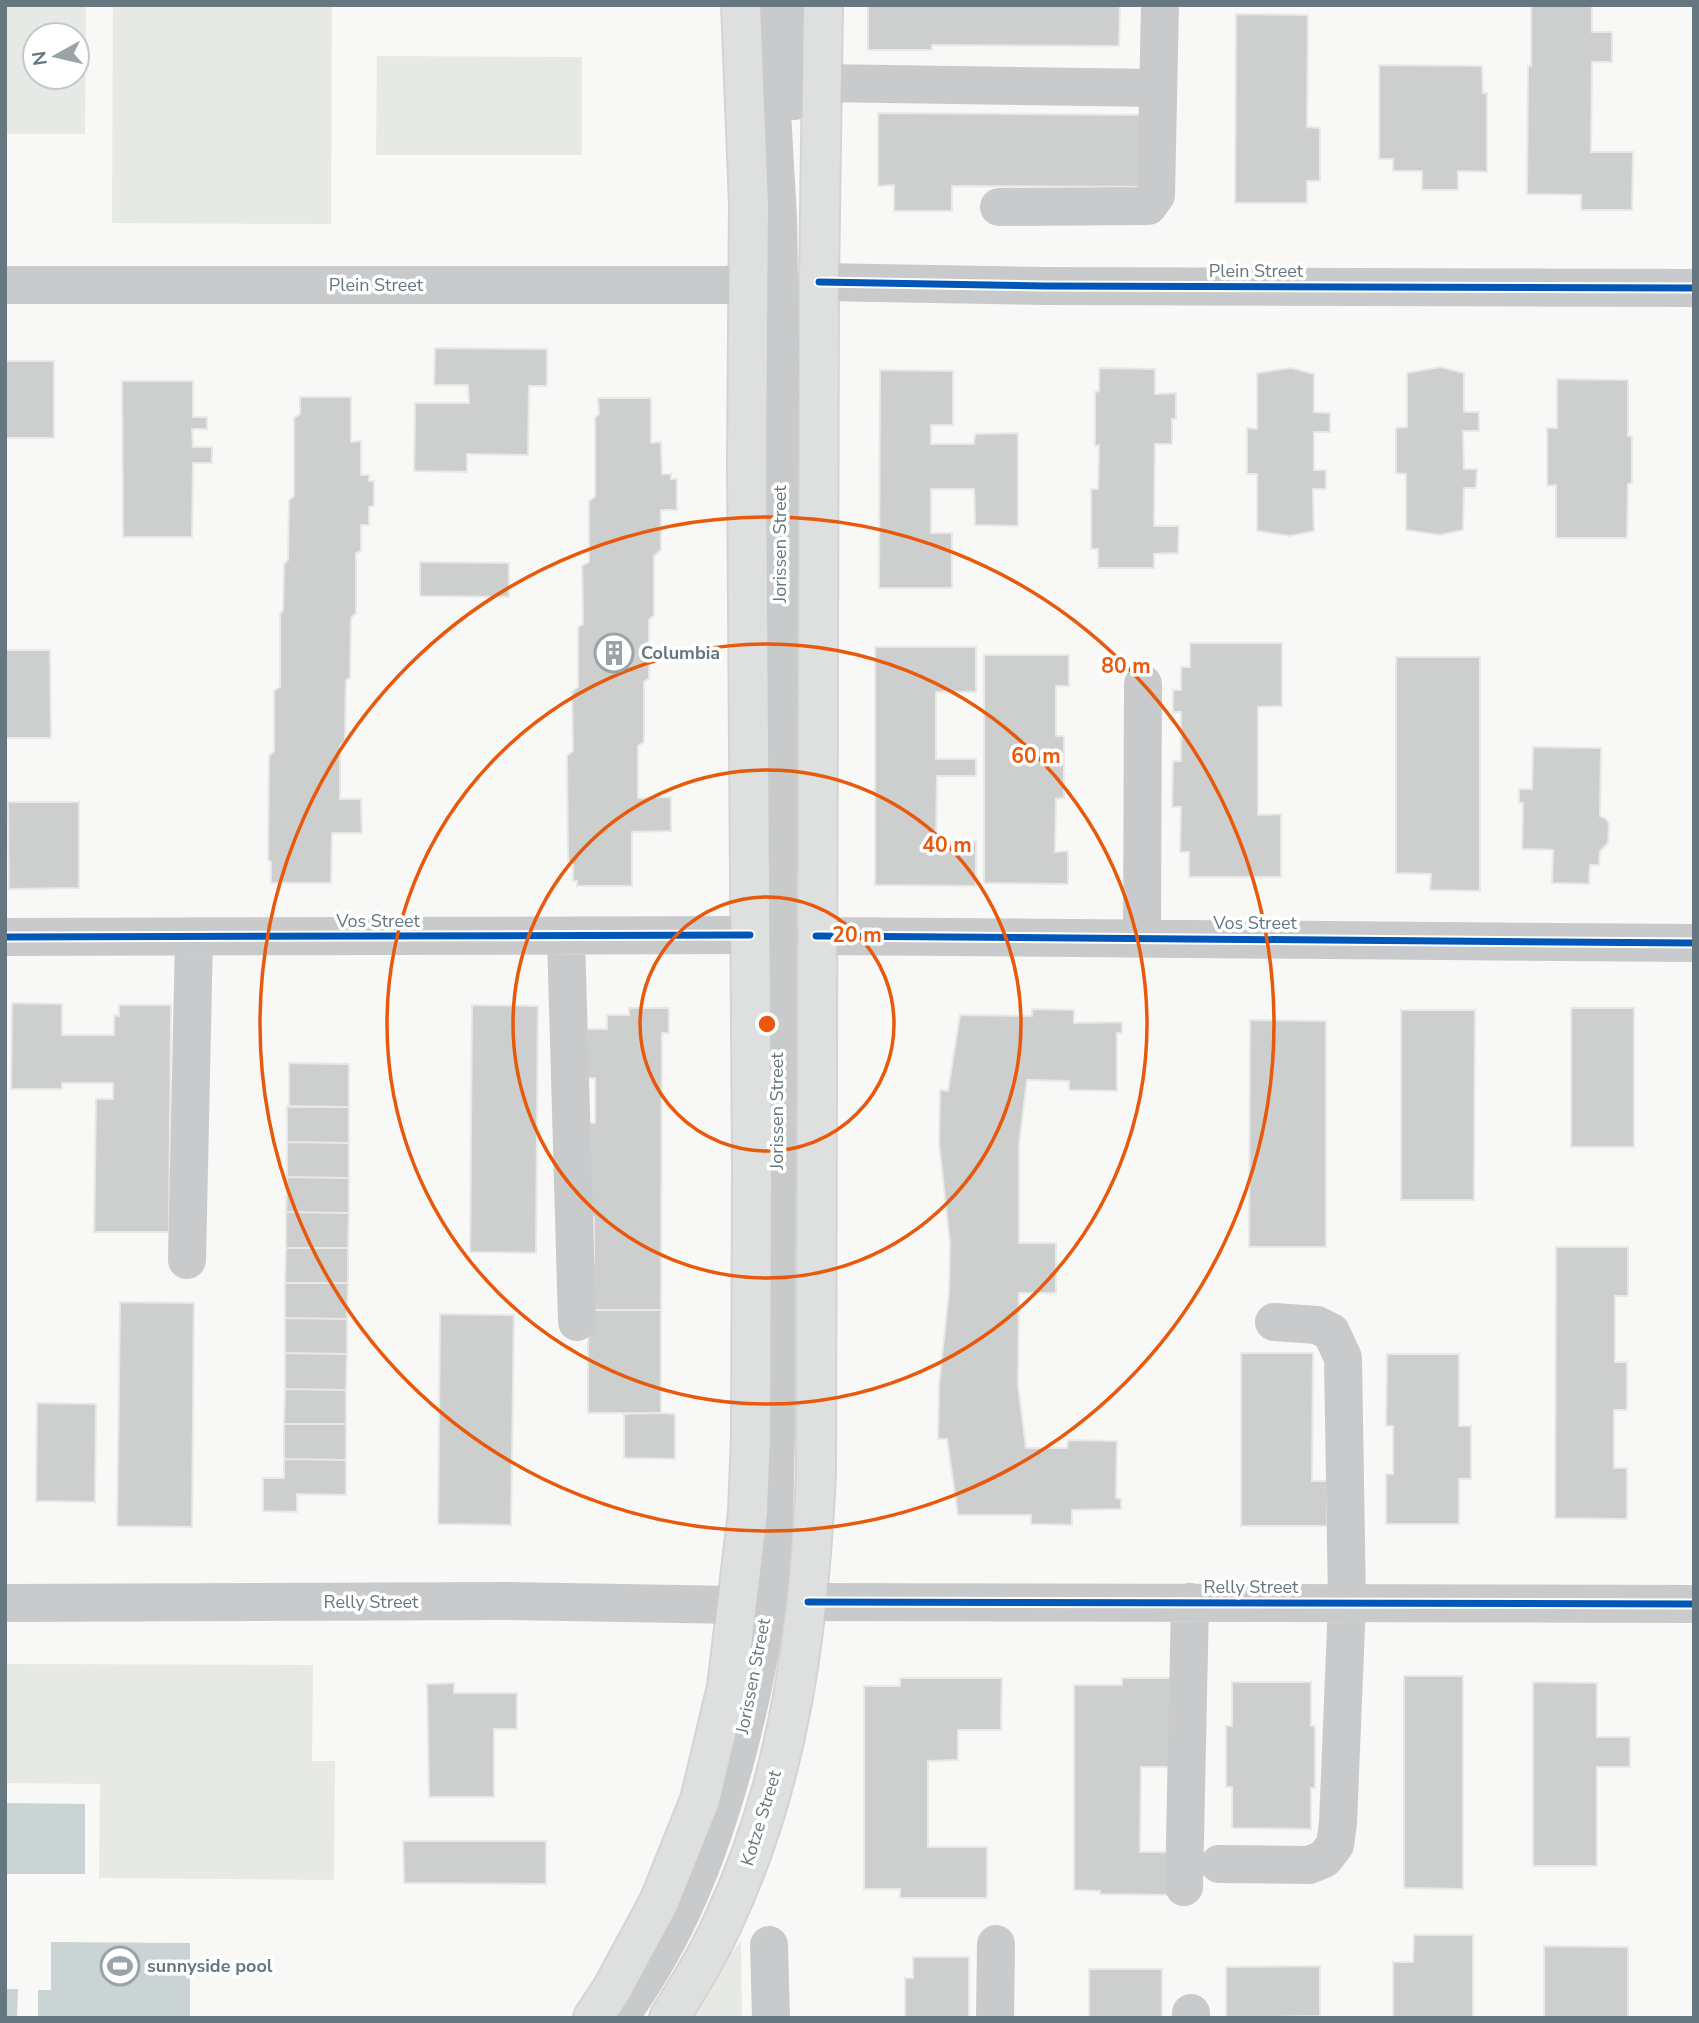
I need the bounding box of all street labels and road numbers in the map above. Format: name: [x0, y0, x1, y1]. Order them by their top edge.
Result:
street label: Plein Street: [1209, 259, 1304, 283]
street label: Plein Street: [329, 273, 424, 297]
street label: Jorissen Street: [768, 485, 792, 604]
street label: Vos Street: [335, 909, 421, 933]
street label: Vos Street: [1212, 911, 1298, 935]
street label: Jorissen Street: [765, 1052, 789, 1171]
street label: Relly Street: [1204, 1575, 1299, 1599]
street label: Relly Street: [324, 1590, 419, 1614]
street label: Jorissen Street: [730, 1615, 776, 1737]
street label: Kotze Street: [735, 1767, 787, 1869]

